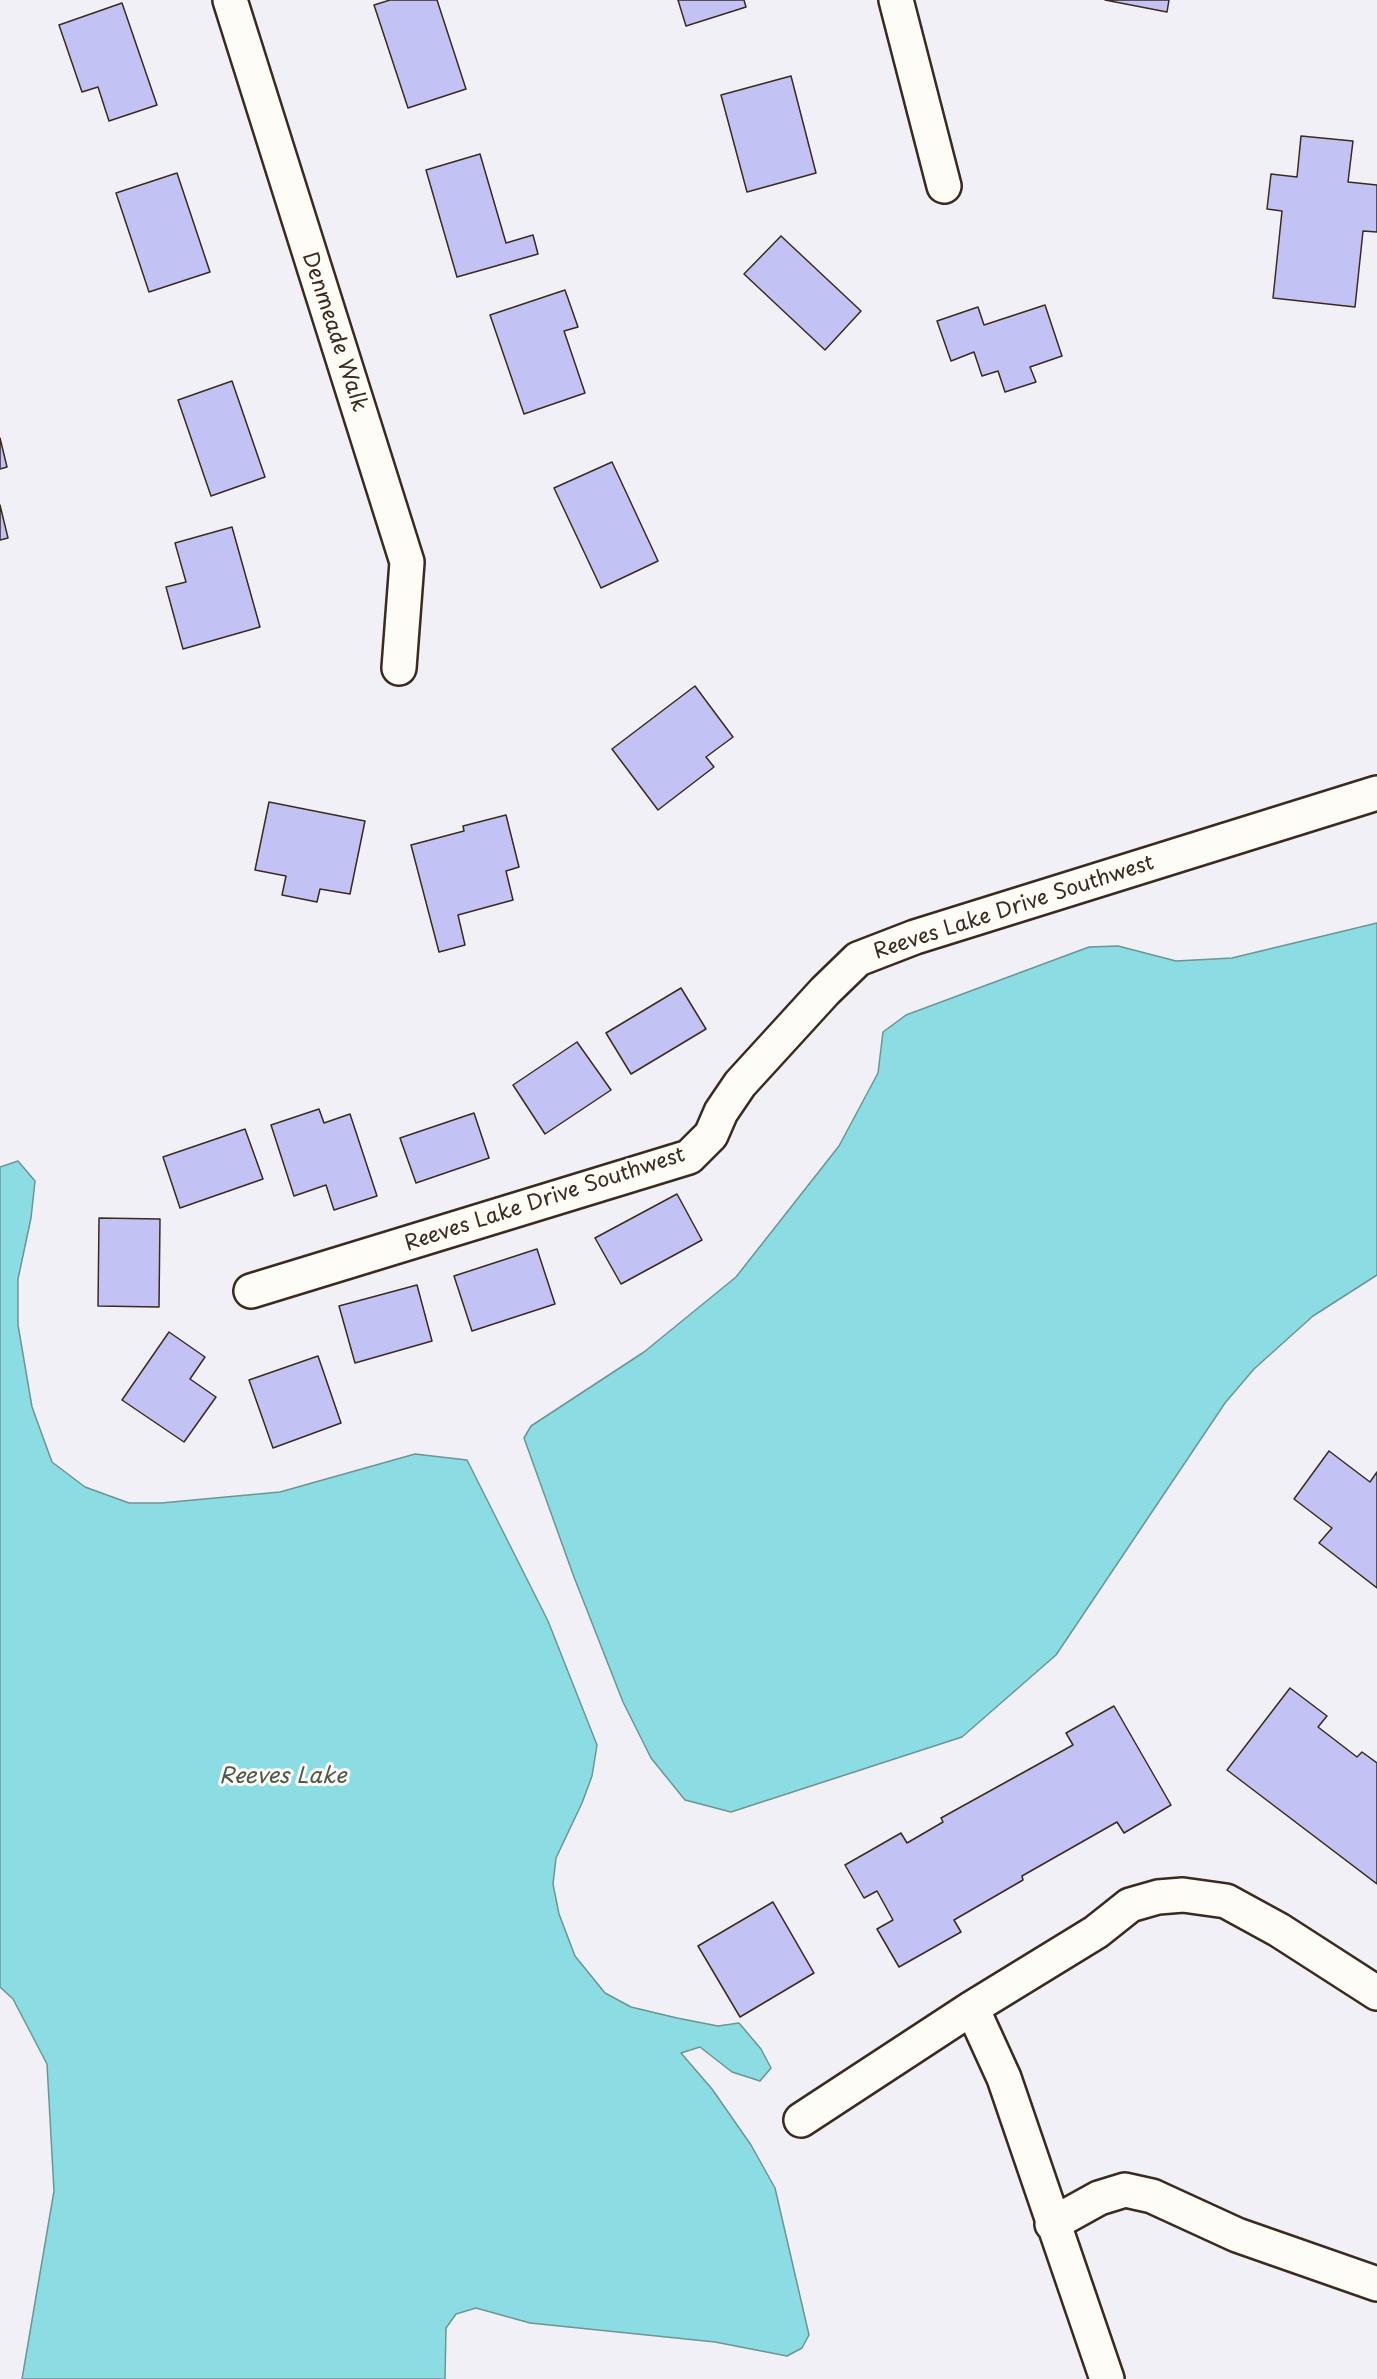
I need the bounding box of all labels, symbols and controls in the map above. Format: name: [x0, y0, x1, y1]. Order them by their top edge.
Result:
street label: Denmeade Walk: [296, 249, 372, 415]
street label: Reeves Lake Drive Southwest: [871, 851, 1157, 965]
street label: Reeves Lake Drive Southwest: [402, 1143, 688, 1257]
water label: Reeves Lake: [219, 1764, 347, 1790]

